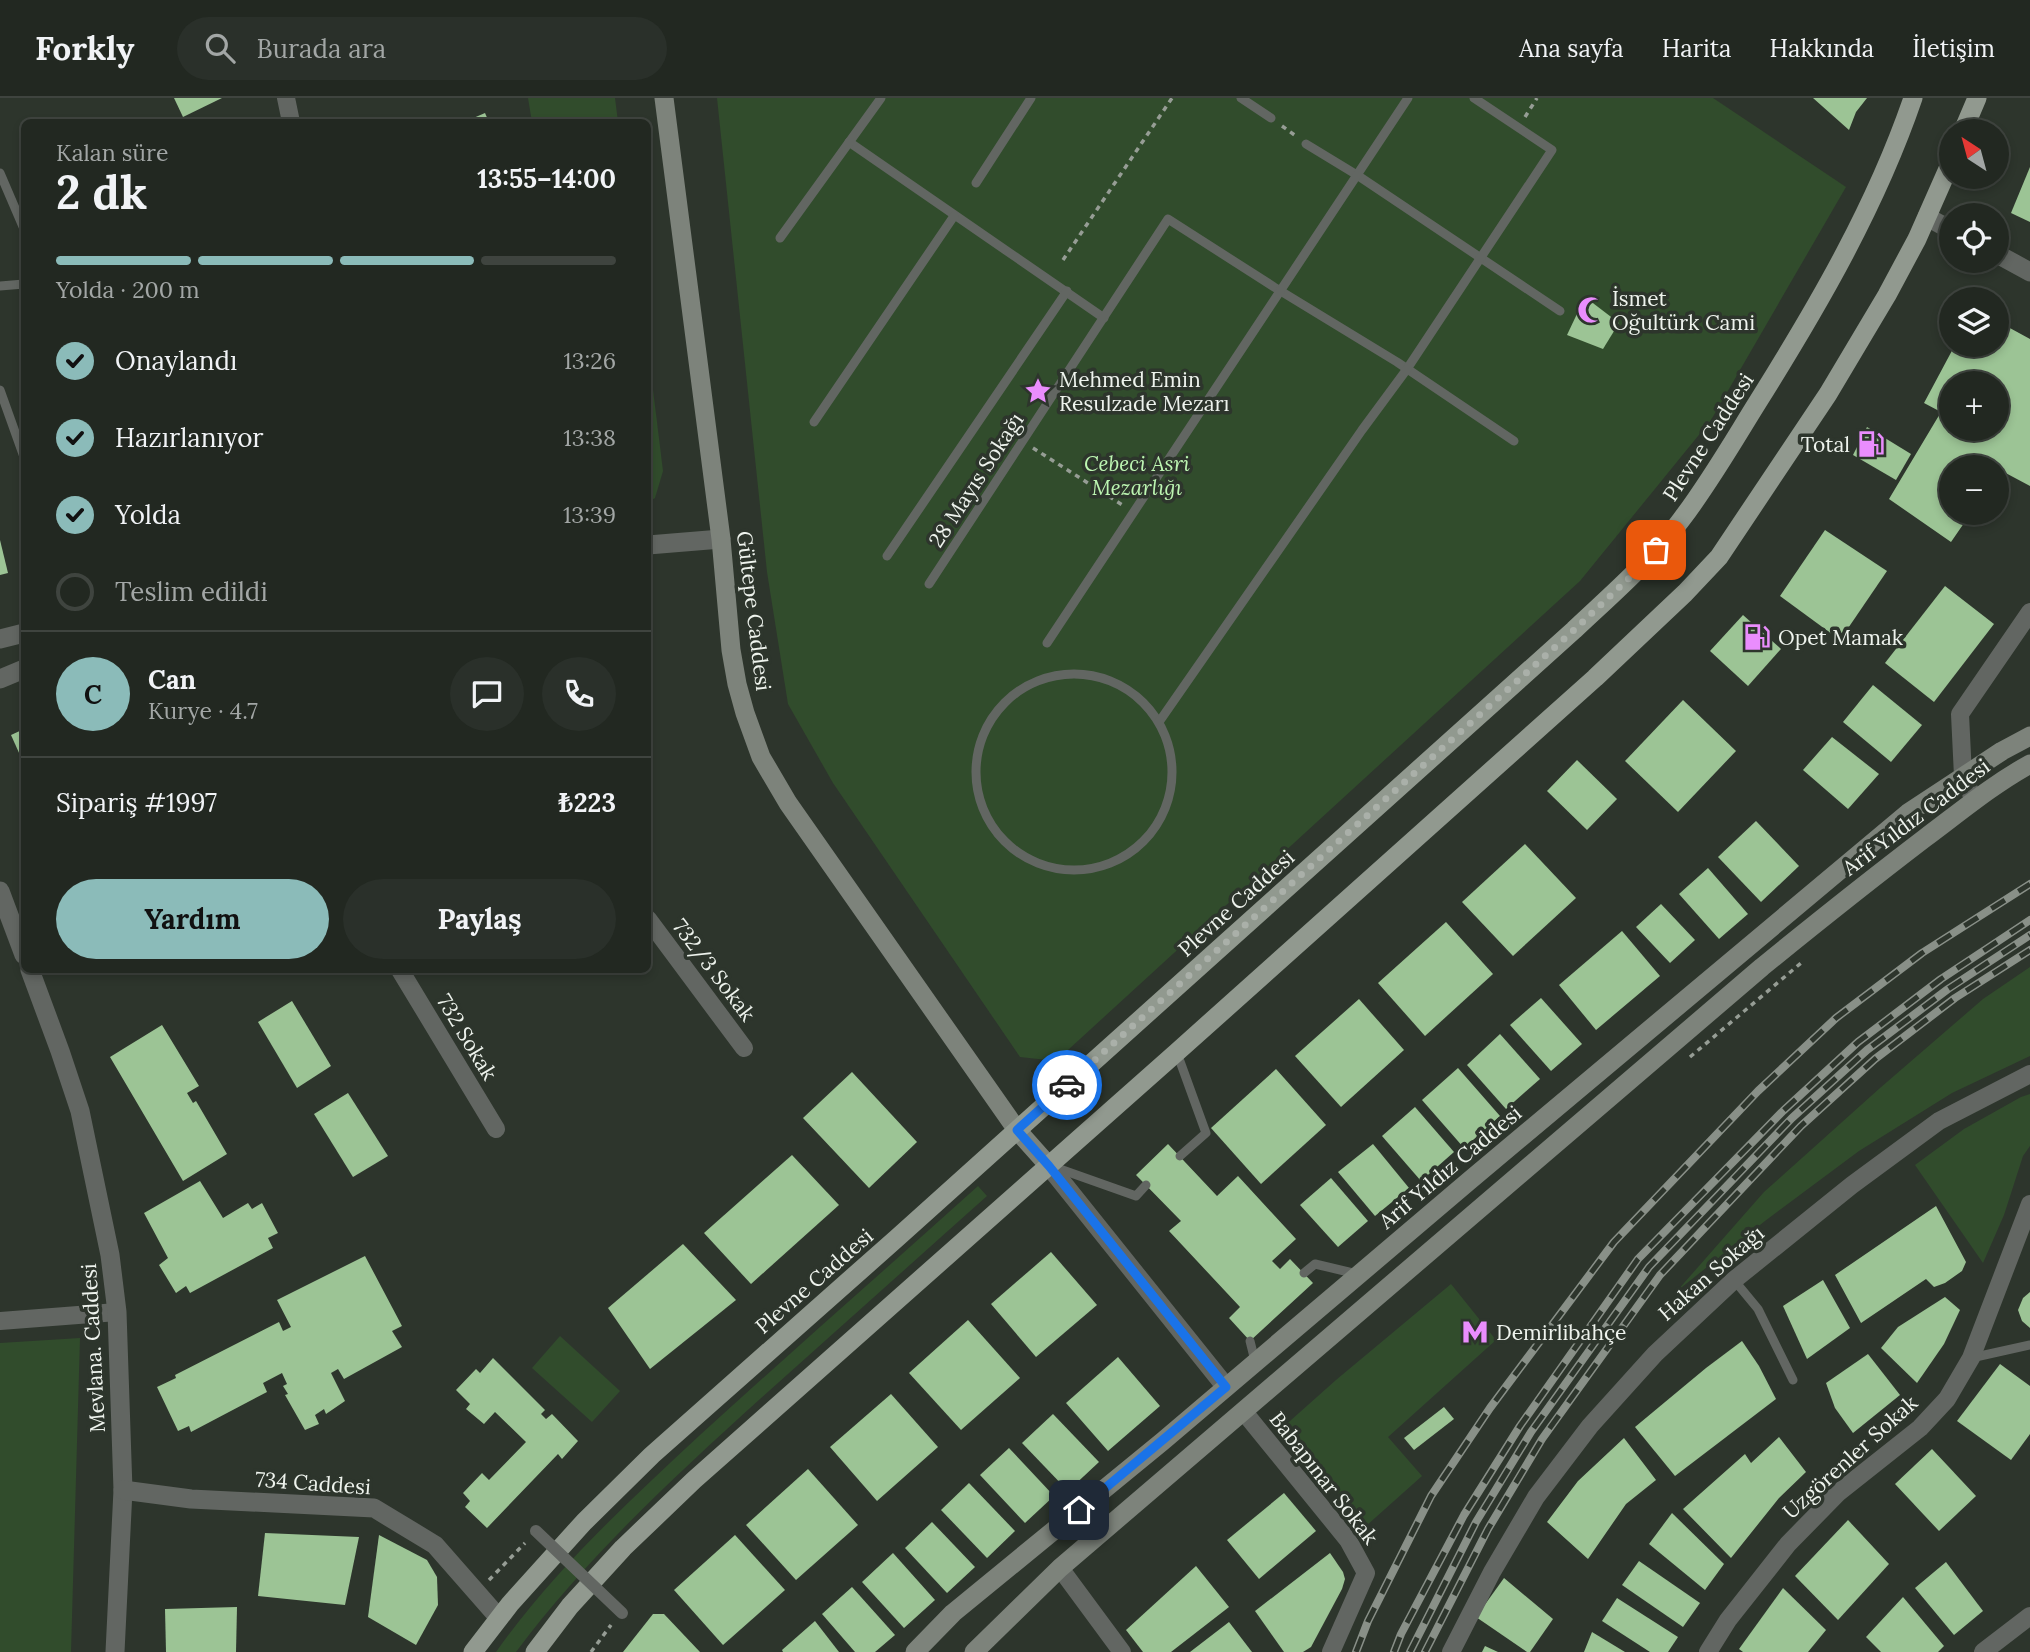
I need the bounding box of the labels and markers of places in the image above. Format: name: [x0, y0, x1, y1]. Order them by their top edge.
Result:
place label: İsmet Oğultürk Cami: [1612, 285, 1755, 336]
mosque icon: İsmet Oğultürk Cami: [1576, 295, 1606, 325]
place label: Mehmed Emin Resulzade Mezarı: [1059, 366, 1230, 417]
place icon: Mehmed Emin Resulzade Mezarı: [1023, 376, 1053, 406]
fuel station icon: Total: [1856, 429, 1886, 459]
place label: Total: [1801, 431, 1850, 458]
pin: [1626, 520, 1686, 580]
fuel station icon: Opet Mamak: [1742, 622, 1772, 652]
place label: Opet Mamak: [1778, 624, 1904, 651]
metro station icon: Demirlibahçe: [1460, 1317, 1490, 1347]
place label: Demirlibahçe: [1496, 1319, 1626, 1346]
pin: [1049, 1480, 1109, 1540]

